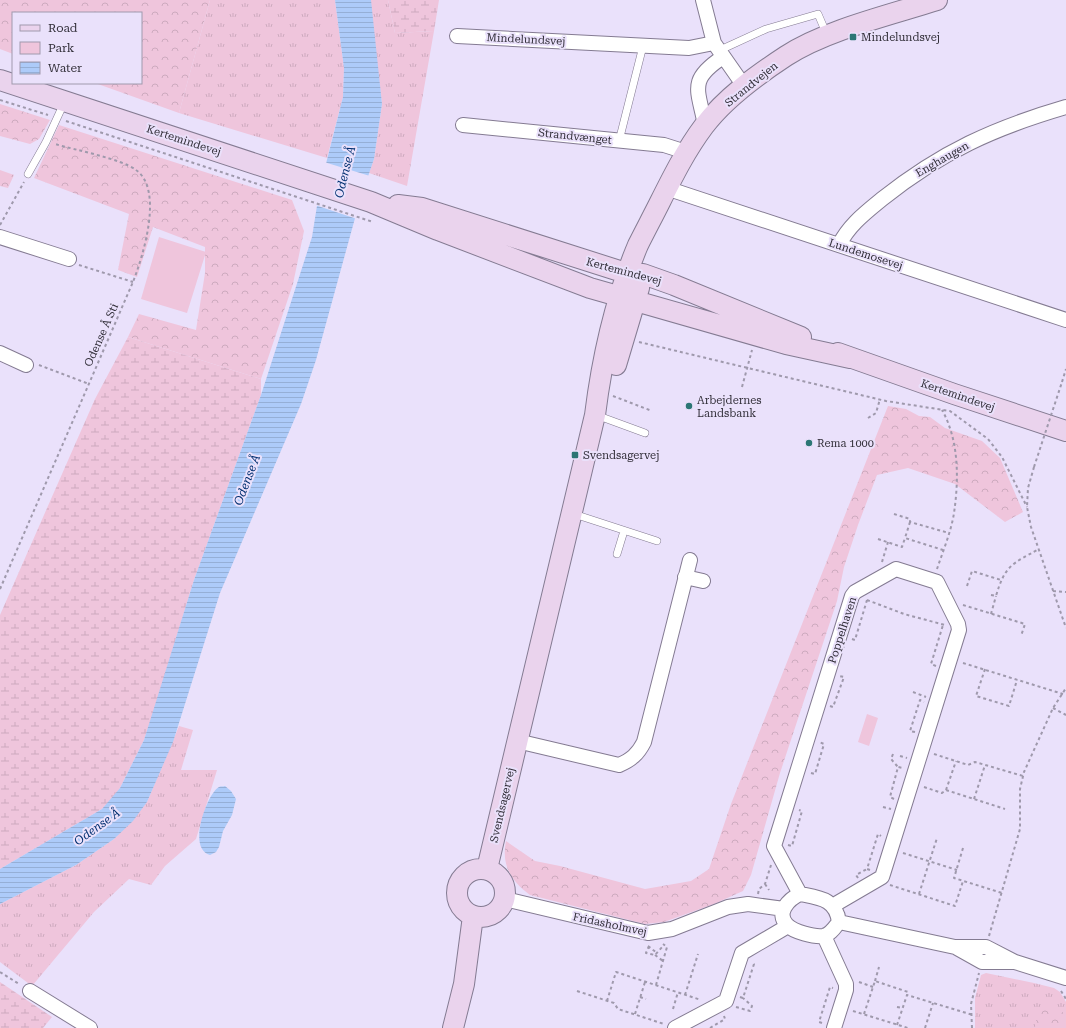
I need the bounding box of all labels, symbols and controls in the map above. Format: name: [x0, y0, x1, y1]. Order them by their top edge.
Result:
legend: [12, 12, 142, 84]
text: Road: [48, 21, 78, 35]
street label: Mindelundsvej: [486, 31, 566, 48]
place label: Mindelundsvej: [861, 31, 940, 44]
marker: Mindelundsvej: [848, 32, 858, 42]
text: Park: [48, 41, 75, 55]
street label: Strandvejen: [722, 59, 780, 110]
text: Water: [48, 61, 82, 75]
street label: Kertemindevej: [145, 122, 223, 159]
street label: Strandvænget: [537, 126, 612, 147]
street label: Enghaugen: [913, 139, 971, 180]
water label: Odense Å: [332, 144, 358, 200]
street label: Lundemosevej: [827, 236, 905, 273]
street label: Kertemindevej: [585, 255, 663, 288]
street label: Odense Å Sti: [81, 301, 121, 369]
street label: Kertemindevej: [919, 377, 997, 414]
place label: Arbejdernes Landsbank: [697, 394, 762, 420]
marker: Arbejdernes Landsbank: [684, 401, 694, 411]
place label: Rema 1000: [817, 437, 874, 450]
marker: Rema 1000: [804, 438, 814, 448]
place label: Svendsagervej: [583, 449, 659, 462]
marker: Svendsagervej: [570, 450, 580, 460]
water label: Odense Å: [231, 453, 263, 507]
street label: Poppelhaven: [826, 595, 859, 665]
street label: Svendsagervej: [488, 766, 517, 844]
water label: Odense Å: [71, 806, 123, 848]
street label: Fridasholmvej: [572, 910, 648, 939]

